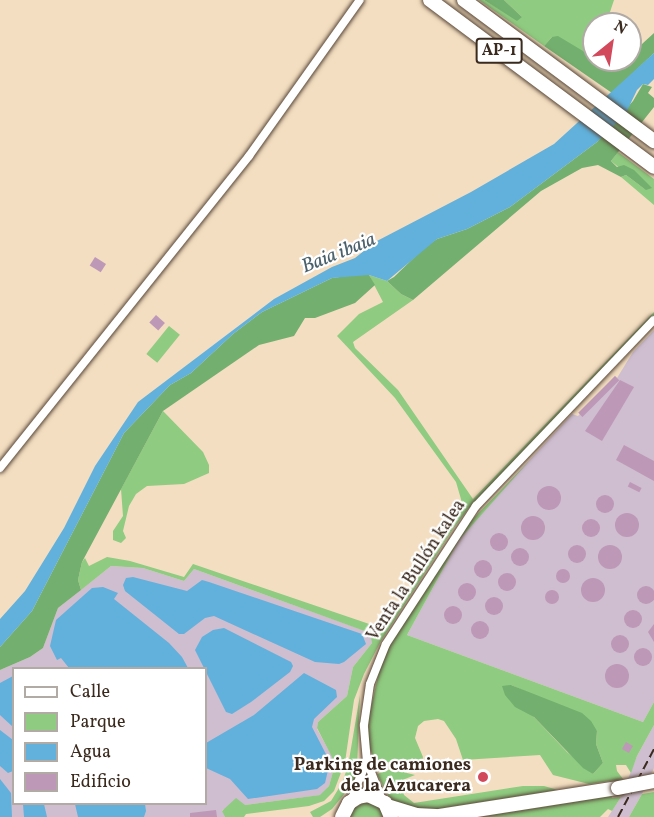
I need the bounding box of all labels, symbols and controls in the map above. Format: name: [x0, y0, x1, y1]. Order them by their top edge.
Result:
north arrow: [582, 12, 642, 72]
text: N: [609, 16, 631, 41]
road number: AP-1: [475, 38, 523, 64]
water label: Baia ibaia: [298, 228, 380, 280]
street label: Venta la Bullón kalea: [363, 496, 471, 646]
legend: [12, 667, 207, 805]
text: Calle: [70, 680, 110, 705]
text: Parque: [70, 710, 125, 735]
text: Agua: [70, 740, 111, 765]
place label: Parking de camiones de la Azucarera: [294, 756, 471, 798]
text: Edificio: [70, 770, 131, 795]
marker: Parking de camiones de la Azucarera: [476, 770, 490, 784]

